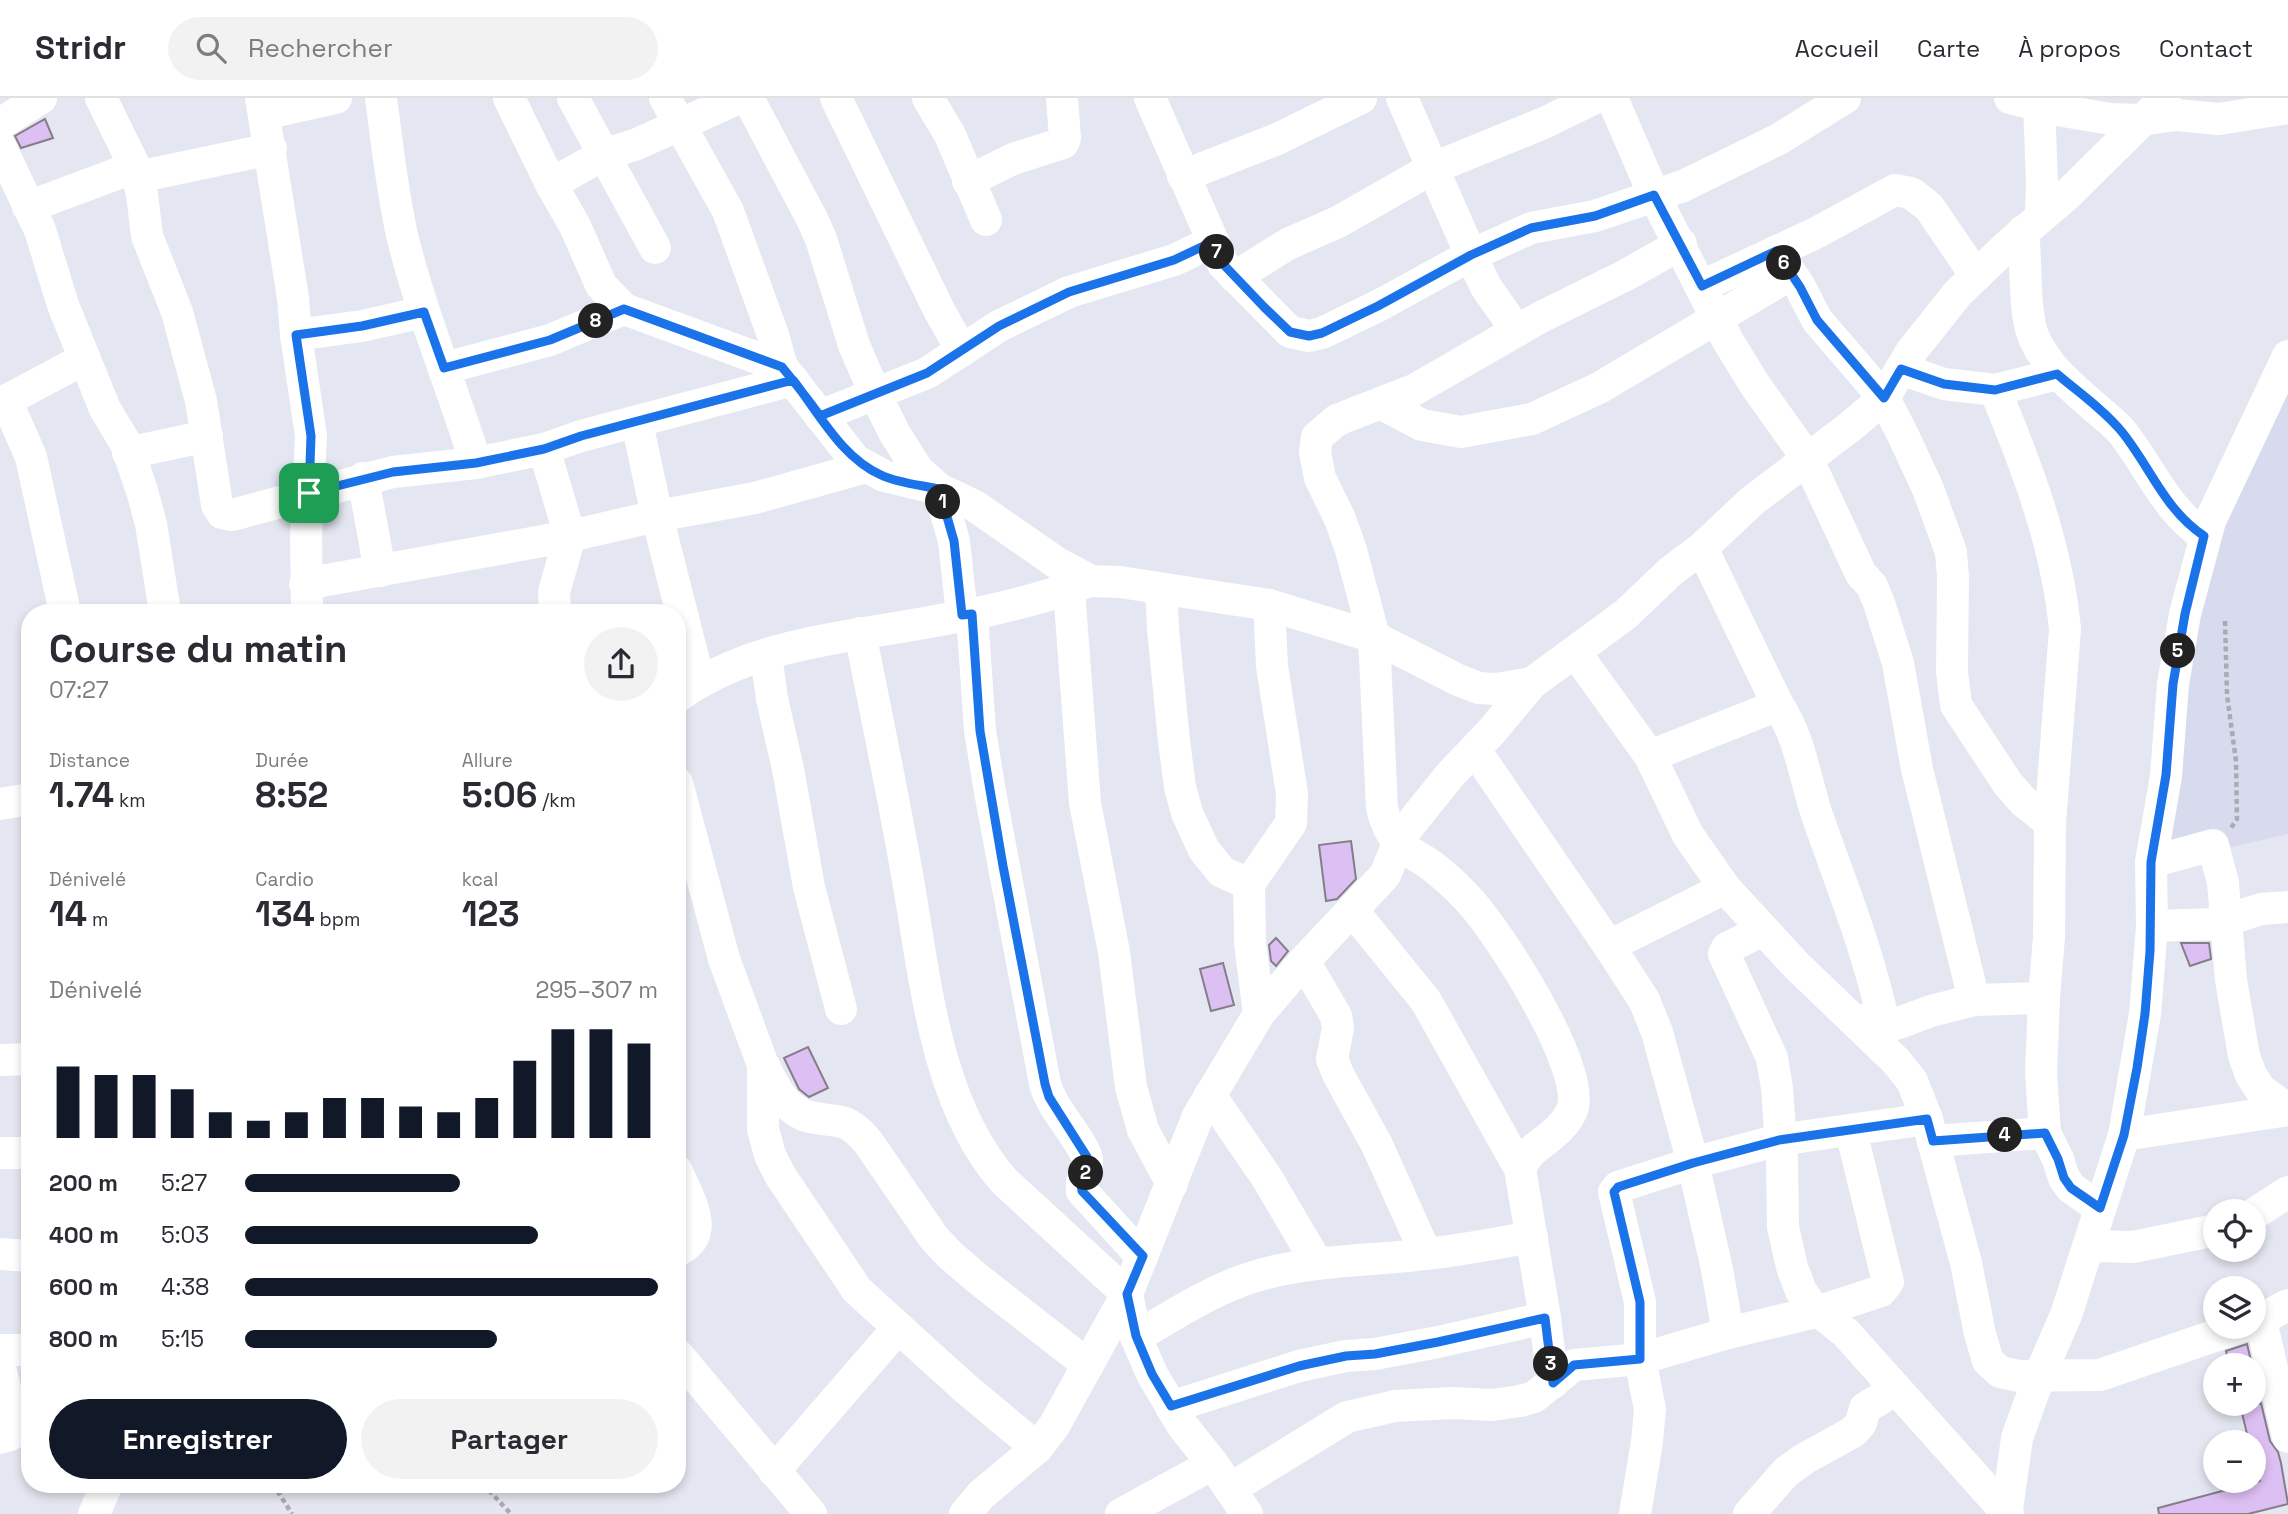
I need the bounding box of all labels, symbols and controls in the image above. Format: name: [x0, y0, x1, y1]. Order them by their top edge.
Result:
search box: [168, 17, 658, 80]
text: Stridr: [35, 27, 126, 69]
icon: search: [192, 29, 230, 67]
text: Rechercher: [248, 31, 393, 65]
text: Accueil: [1795, 33, 1879, 64]
text: Carte: [1917, 33, 1980, 64]
text: À propos: [2018, 33, 2121, 64]
text: Contact: [2159, 33, 2253, 64]
pin: 7: [1200, 234, 1234, 270]
text: 7: [1211, 239, 1222, 264]
pin: 6: [1766, 246, 1802, 280]
text: 6: [1778, 250, 1789, 275]
pin: 8: [578, 304, 614, 339]
text: 8: [590, 308, 601, 333]
pin: [279, 463, 339, 523]
icon: arrive: [290, 474, 328, 512]
pin: 1: [926, 484, 960, 520]
text: 1: [938, 489, 947, 514]
text: Course du matin: [49, 625, 347, 673]
button: share: [584, 627, 658, 701]
pin: 5: [2160, 634, 2196, 668]
text: 5: [2172, 638, 2183, 663]
text: 07:27: [49, 675, 109, 705]
text: Distance: [49, 748, 130, 773]
text: Durée: [255, 748, 309, 773]
text: Allure: [462, 748, 513, 773]
text: 1.74: [49, 773, 114, 817]
text: 8:52: [255, 773, 328, 817]
text: 5:06: [462, 773, 537, 817]
text: km: [114, 788, 146, 813]
text: /km: [537, 788, 576, 813]
text: Dénivelé: [49, 867, 126, 892]
text: Cardio: [255, 867, 314, 892]
text: kcal: [462, 867, 498, 892]
text: 14: [49, 892, 87, 936]
text: 134: [255, 892, 315, 936]
text: 123: [462, 892, 520, 936]
text: m: [87, 907, 108, 932]
text: bpm: [315, 907, 360, 932]
text: Dénivelé: [49, 975, 142, 1005]
text: 295–307 m: [535, 975, 658, 1005]
pin: 4: [1988, 1118, 2022, 1152]
text: 4: [1998, 1122, 2011, 1147]
pin: 2: [1068, 1156, 1104, 1190]
text: 2: [1080, 1160, 1091, 1185]
text: 200 m: [49, 1168, 118, 1198]
text: 5:27: [161, 1168, 207, 1198]
map controls: [2203, 1199, 2266, 1493]
button: locate: [2203, 1199, 2266, 1262]
text: 400 m: [49, 1220, 119, 1250]
text: 5:03: [161, 1220, 209, 1250]
text: 600 m: [49, 1272, 119, 1302]
text: 4:38: [161, 1272, 209, 1302]
button: layers: [2203, 1276, 2266, 1339]
text: 800 m: [49, 1324, 118, 1354]
text: 5:15: [161, 1324, 204, 1354]
pin: 3: [1534, 1346, 1568, 1382]
text: 3: [1545, 1351, 1556, 1376]
button: +: [2203, 1353, 2266, 1416]
button: Enregistrer: [49, 1399, 347, 1479]
button: Partager: [361, 1399, 658, 1479]
button: −: [2203, 1430, 2266, 1493]

